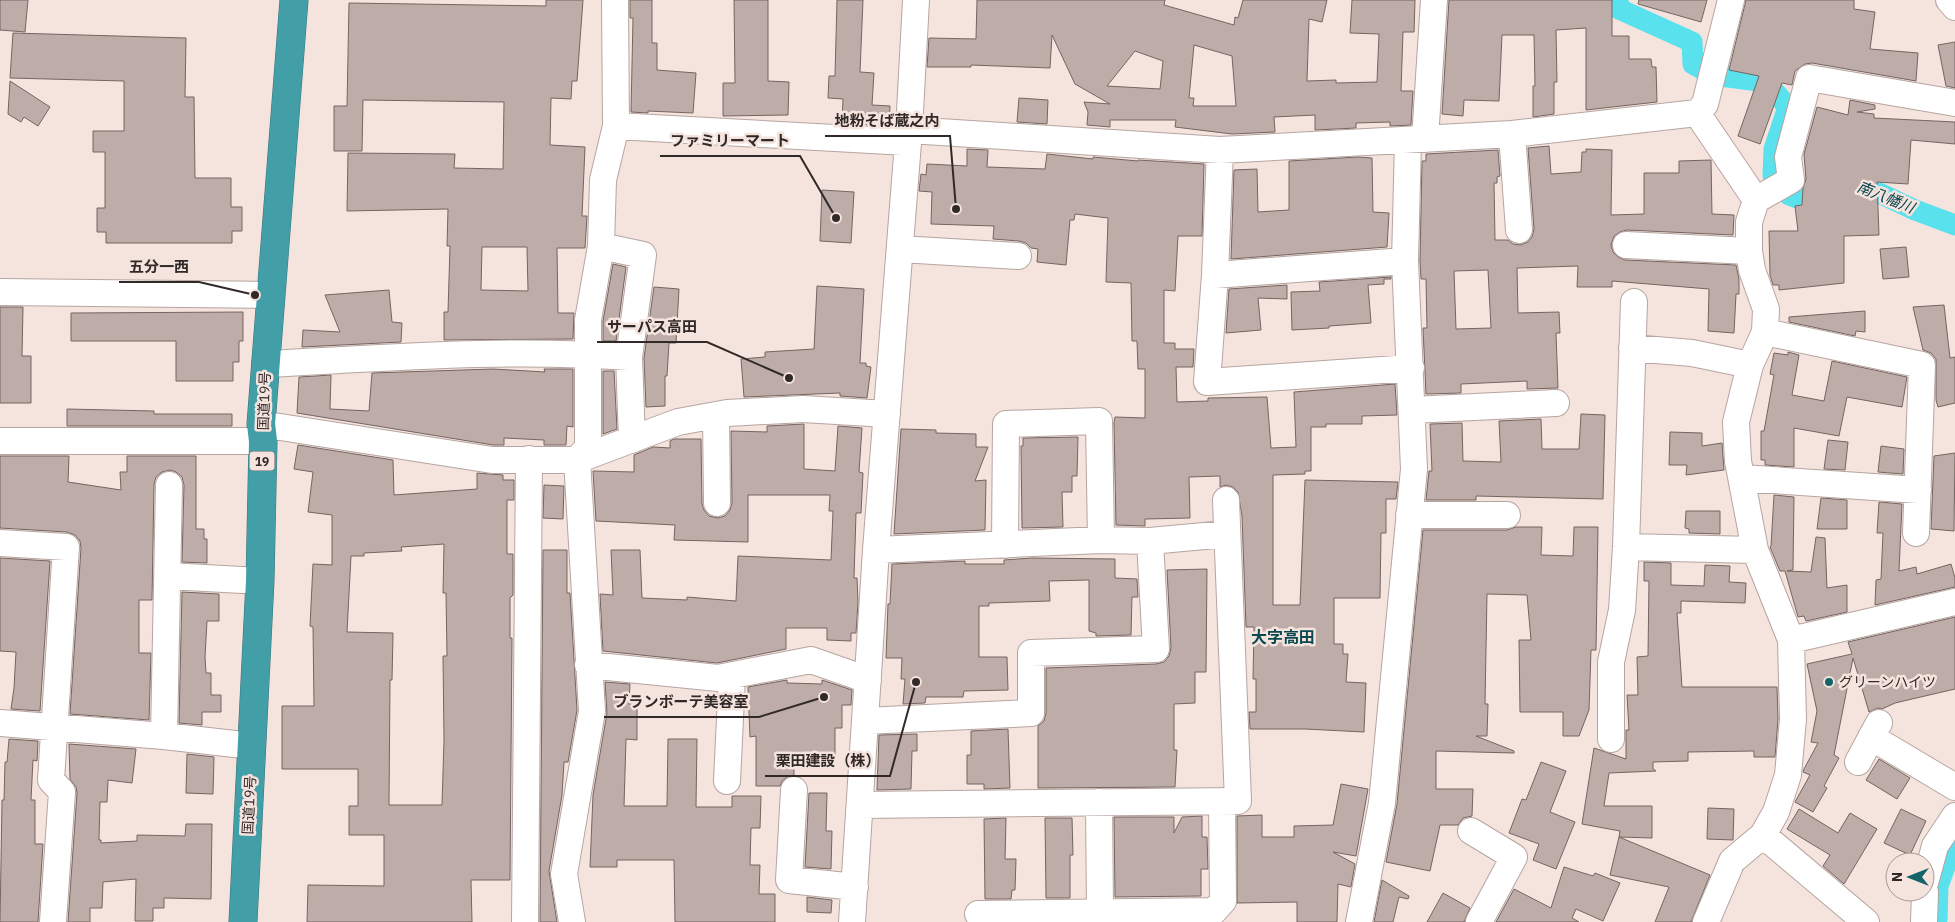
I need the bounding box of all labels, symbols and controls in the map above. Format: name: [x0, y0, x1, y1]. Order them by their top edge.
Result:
callout: 地粉そば蔵之内: [825, 106, 950, 136]
text: 地粉そば蔵之内: [834, 111, 940, 130]
callout: ファミリーマート: [660, 126, 800, 156]
text: ファミリーマート: [670, 131, 790, 150]
water label: 南八幡川: [1855, 177, 1919, 218]
callout: 五分一西: [119, 252, 199, 282]
text: 五分一西: [129, 257, 189, 276]
callout: サーパス高田: [597, 312, 707, 342]
text: サーパス高田: [607, 317, 697, 336]
street label: 国道19号: [254, 371, 274, 431]
road number: 19: [250, 452, 274, 471]
district label: 大字高田: [1251, 627, 1315, 647]
place label: グリーンハイツ: [1839, 673, 1936, 691]
marker: グリーンハイツ: [1823, 676, 1835, 688]
callout: ブランボーテ美容室: [604, 687, 759, 717]
text: ブランボーテ美容室: [613, 692, 749, 711]
callout: 栗田建設（株）: [765, 746, 890, 776]
text: 栗田建設（株）: [775, 751, 881, 770]
street label: 国道19号: [238, 775, 260, 835]
north arrow: [1885, 852, 1935, 902]
text: N: [1888, 872, 1906, 882]

